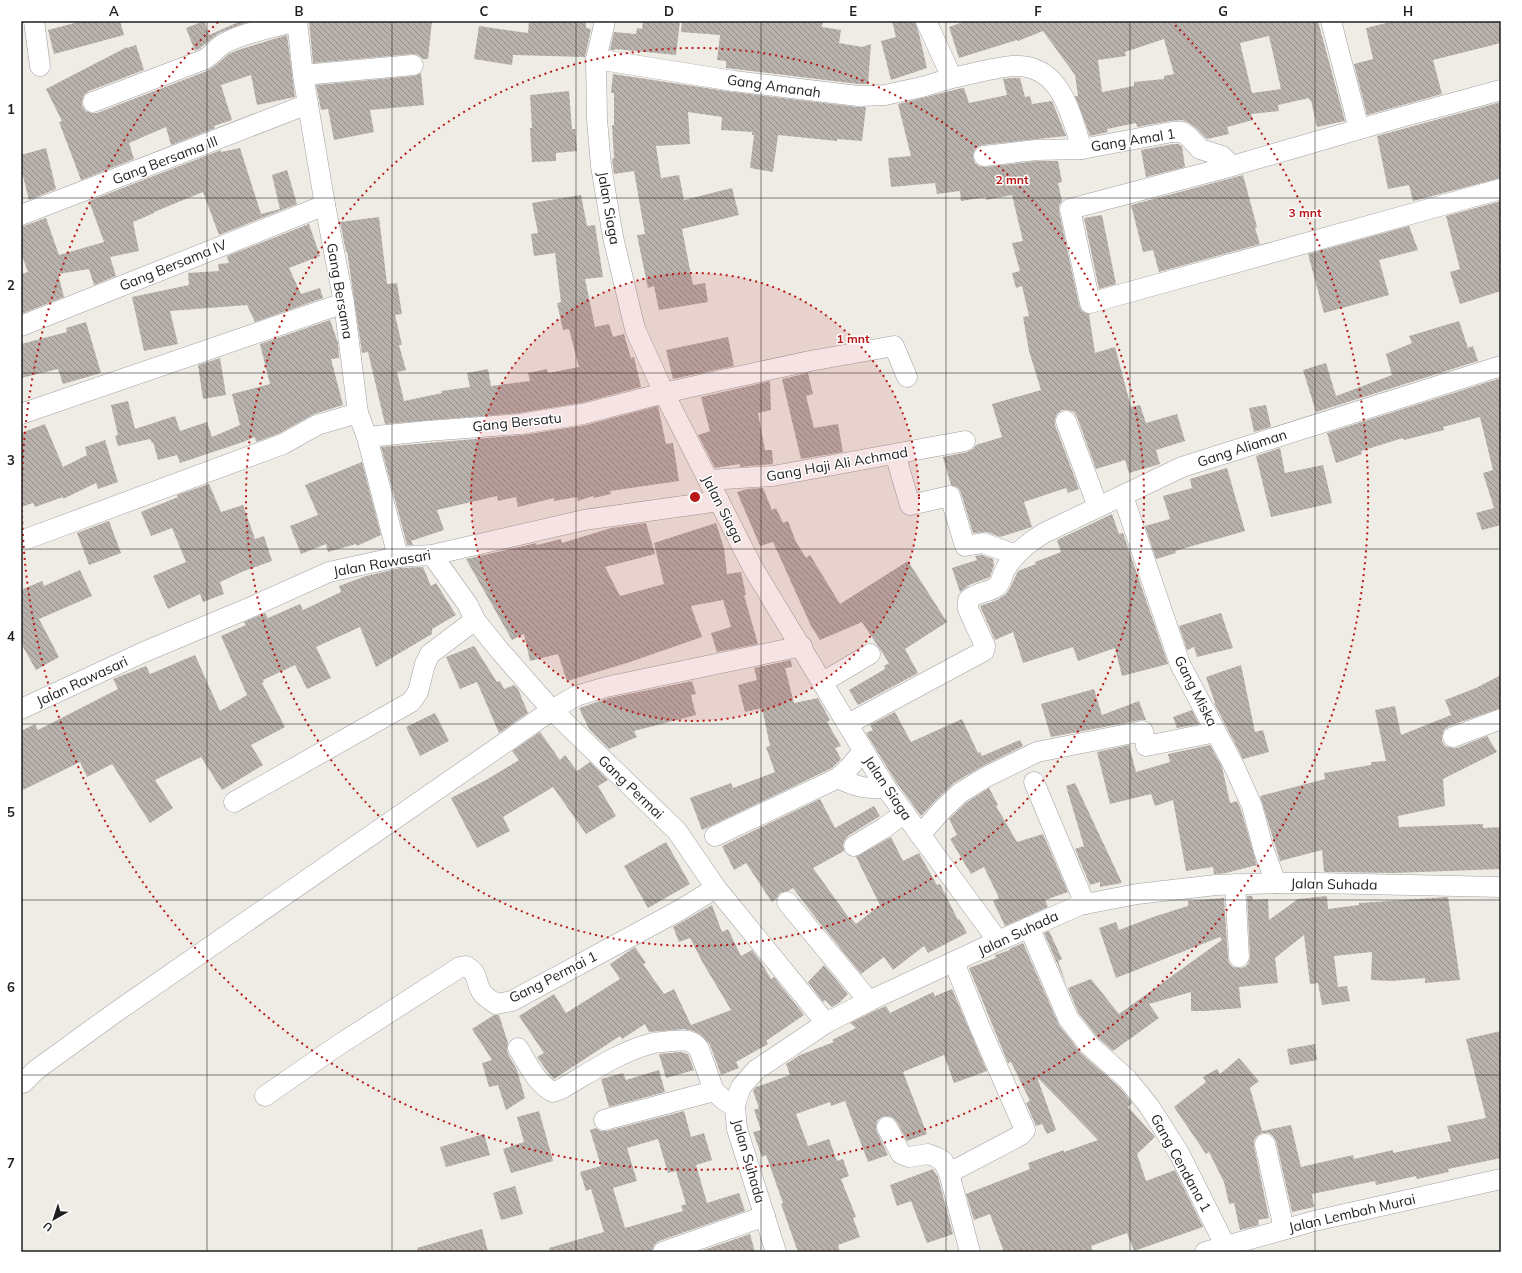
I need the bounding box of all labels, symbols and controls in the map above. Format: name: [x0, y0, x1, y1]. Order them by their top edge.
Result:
text: A: [109, 3, 119, 19]
text: B: [295, 3, 304, 19]
text: C: [480, 3, 489, 19]
text: D: [664, 3, 674, 19]
text: E: [849, 3, 857, 19]
text: F: [1034, 3, 1042, 19]
text: G: [1218, 3, 1228, 19]
text: H: [1403, 3, 1413, 19]
street label: Gang Amanah: [726, 70, 822, 102]
text: 1: [7, 101, 15, 117]
street label: Gang Amal 1: [1089, 124, 1177, 156]
street label: Gang Bersama III: [110, 132, 220, 188]
street label: Jalan Siaga: [594, 170, 624, 246]
text: 2 mnt: [995, 172, 1029, 187]
text: 3 mnt: [1288, 205, 1322, 220]
street label: Gang Bersama IV: [117, 235, 230, 295]
street label: Gang Bersama: [323, 242, 357, 340]
text: 2: [7, 277, 15, 293]
text: 1 mnt: [836, 331, 870, 346]
street label: Gang Bersatu: [472, 408, 562, 436]
street label: Gang Aliaman: [1195, 425, 1289, 471]
street label: Gang Haji Ali Achmad: [765, 443, 909, 485]
text: 3: [7, 452, 15, 468]
street label: Jalan Siaga: [698, 472, 748, 546]
centre of rings: [688, 490, 702, 504]
street label: Jalan Rawasari: [332, 546, 432, 580]
text: 4: [7, 628, 15, 644]
street label: Jalan Rawasari: [33, 652, 131, 710]
street label: Gang Miska: [1171, 653, 1221, 729]
street label: Gang Permai: [594, 751, 668, 823]
street label: Jalan Siaga: [860, 752, 916, 824]
text: 5: [7, 804, 15, 820]
street label: Jalan Suhada: [1290, 874, 1378, 894]
street label: Jalan Suhada: [975, 906, 1061, 960]
street label: Gang Permai 1: [506, 947, 600, 1007]
text: 6: [7, 979, 15, 995]
street label: Gang Cendana 1: [1147, 1111, 1215, 1215]
street label: Jalan Suhada: [728, 1117, 770, 1205]
text: 7: [7, 1155, 15, 1171]
street label: Jalan Lembah Murai: [1287, 1190, 1417, 1236]
north arrow: [34, 1199, 74, 1239]
text: U: [40, 1219, 55, 1235]

